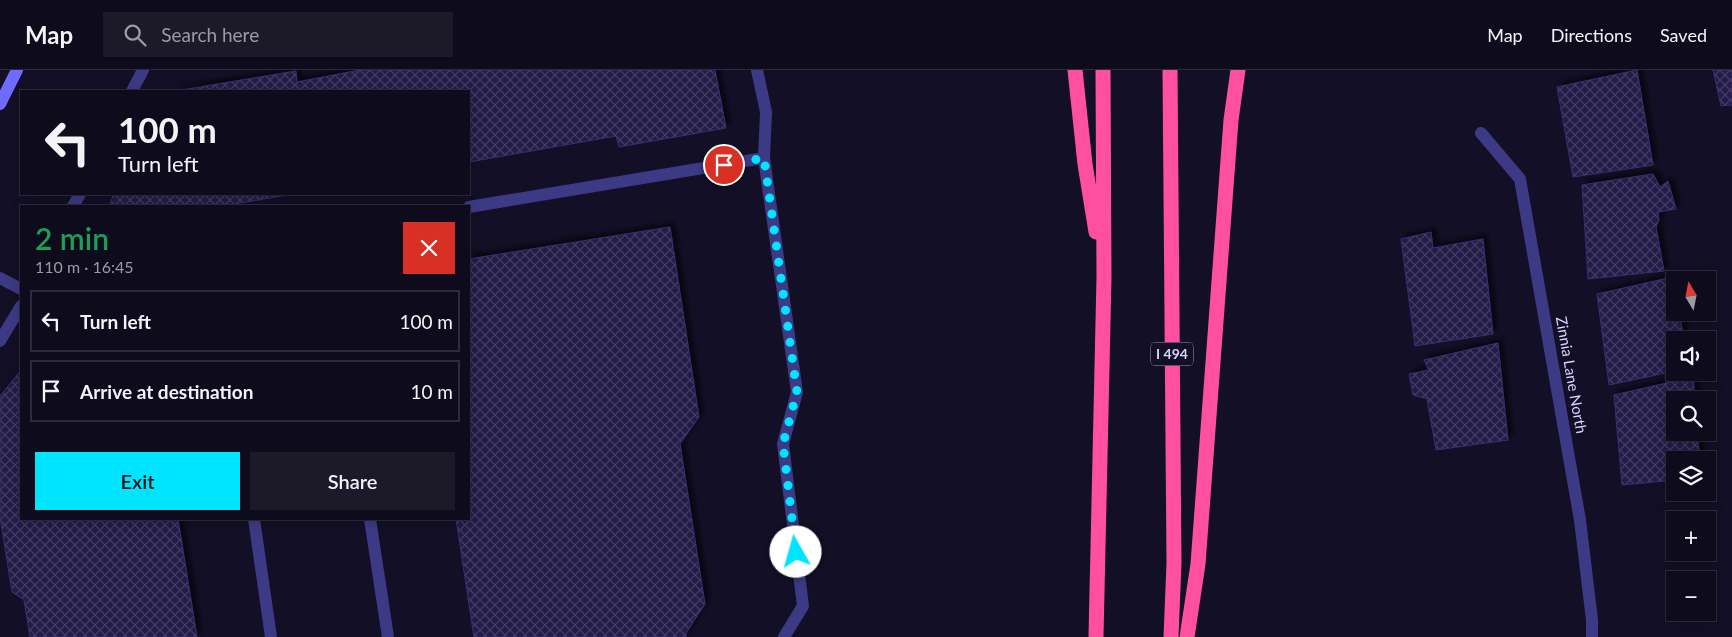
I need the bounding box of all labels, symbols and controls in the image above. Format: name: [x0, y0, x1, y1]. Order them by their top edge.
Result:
search box: [103, 12, 453, 57]
text: Map: [25, 20, 73, 49]
icon: search: [121, 21, 149, 49]
text: Search here: [161, 23, 259, 46]
text: Map: [1487, 24, 1523, 46]
text: Directions: [1551, 24, 1632, 46]
text: Saved: [1660, 24, 1707, 46]
text: 100 m: [118, 108, 217, 150]
icon: left: [35, 110, 100, 175]
pin: [703, 144, 745, 186]
text: Turn left: [118, 150, 199, 177]
icon: arrive: [710, 151, 738, 179]
text: 2 min: [35, 220, 109, 256]
button: close: [403, 222, 455, 274]
text: 110 m · 16:45: [35, 257, 134, 276]
north arrow: [1666, 271, 1716, 321]
map controls: [1666, 271, 1716, 621]
icon: left: [37, 307, 65, 335]
text: Turn left: [80, 310, 151, 333]
text: 100 m: [399, 310, 453, 333]
street label: Zinnia Lane North: [1553, 315, 1591, 435]
button: sound: [1666, 331, 1716, 381]
road number: I 494: [1151, 342, 1193, 366]
icon: arrive: [37, 377, 65, 405]
text: Arrive at destination: [80, 380, 253, 403]
text: 10 m: [410, 380, 453, 403]
button: search: [1666, 391, 1716, 441]
button: layers: [1666, 451, 1716, 501]
button: Exit: [35, 452, 240, 510]
button: Share: [250, 452, 455, 510]
button: +: [1666, 511, 1716, 561]
position arrow: [769, 525, 821, 577]
button: −: [1666, 571, 1716, 621]

